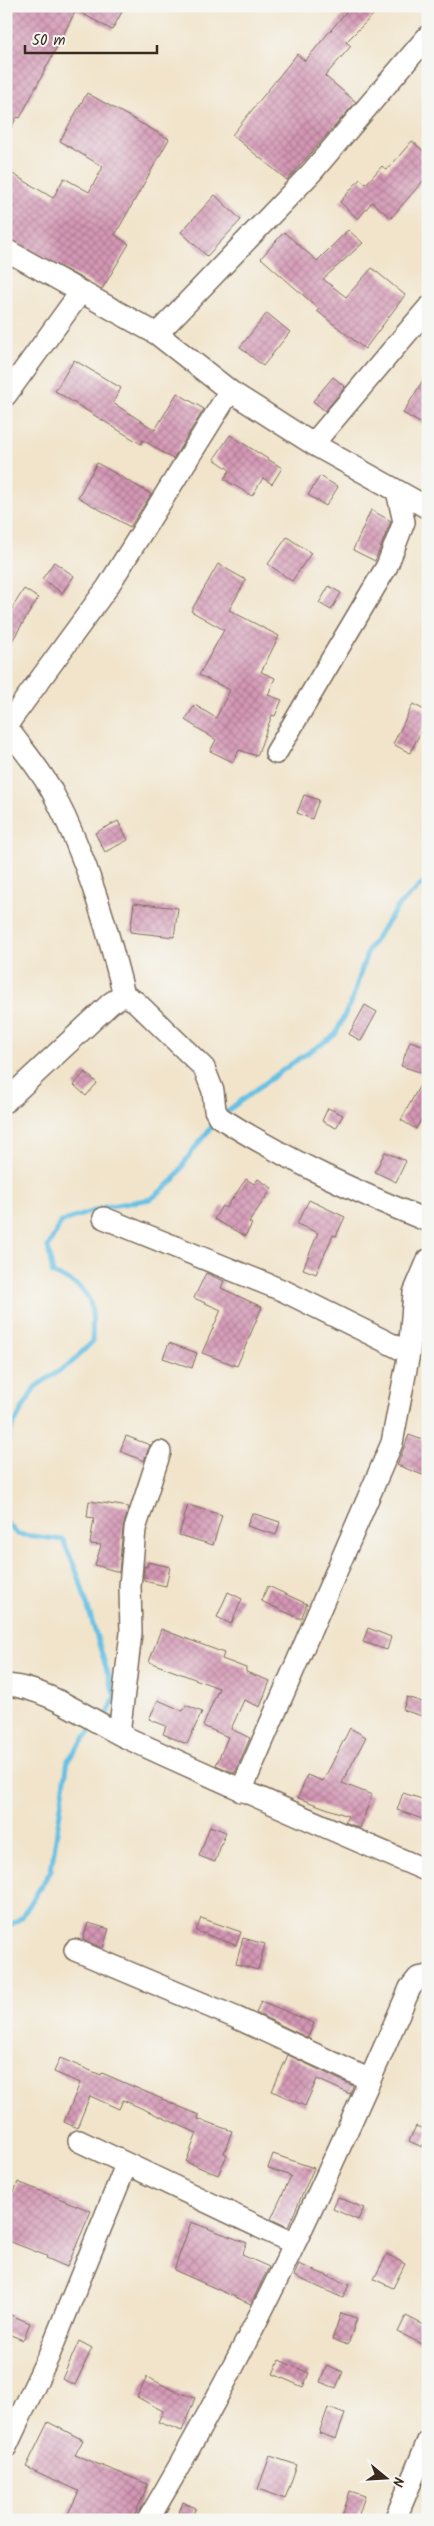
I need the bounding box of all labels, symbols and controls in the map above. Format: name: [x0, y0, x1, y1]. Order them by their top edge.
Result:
scale bar: [25, 22, 158, 54]
text: 50 m: [32, 29, 66, 53]
north arrow: [362, 2454, 412, 2504]
text: N: [386, 2474, 409, 2489]

